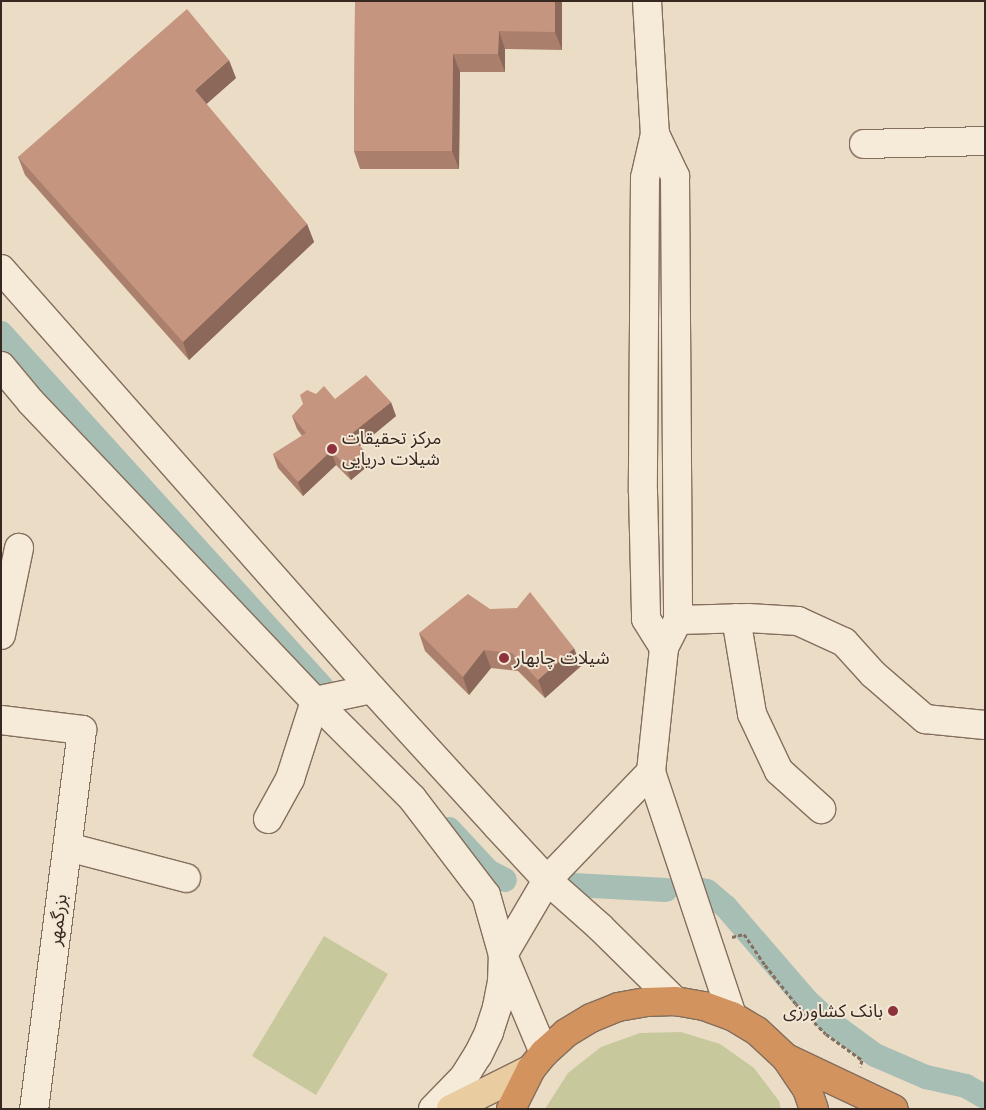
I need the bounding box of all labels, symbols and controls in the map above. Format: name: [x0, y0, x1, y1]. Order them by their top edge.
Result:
place label: مرکز تحقیقات شیلات دریایی: [342, 428, 441, 470]
marker: مرکز تحقیقات شیلات دریایی: [326, 443, 338, 455]
place label: شیلات چابهار: [514, 647, 610, 669]
marker: شیلات چابهار: [498, 652, 510, 664]
street label: بزرگمهر: [44, 893, 72, 947]
place label: بانک کشاورزی: [783, 1000, 883, 1022]
marker: بانک کشاورزی: [887, 1005, 899, 1017]

